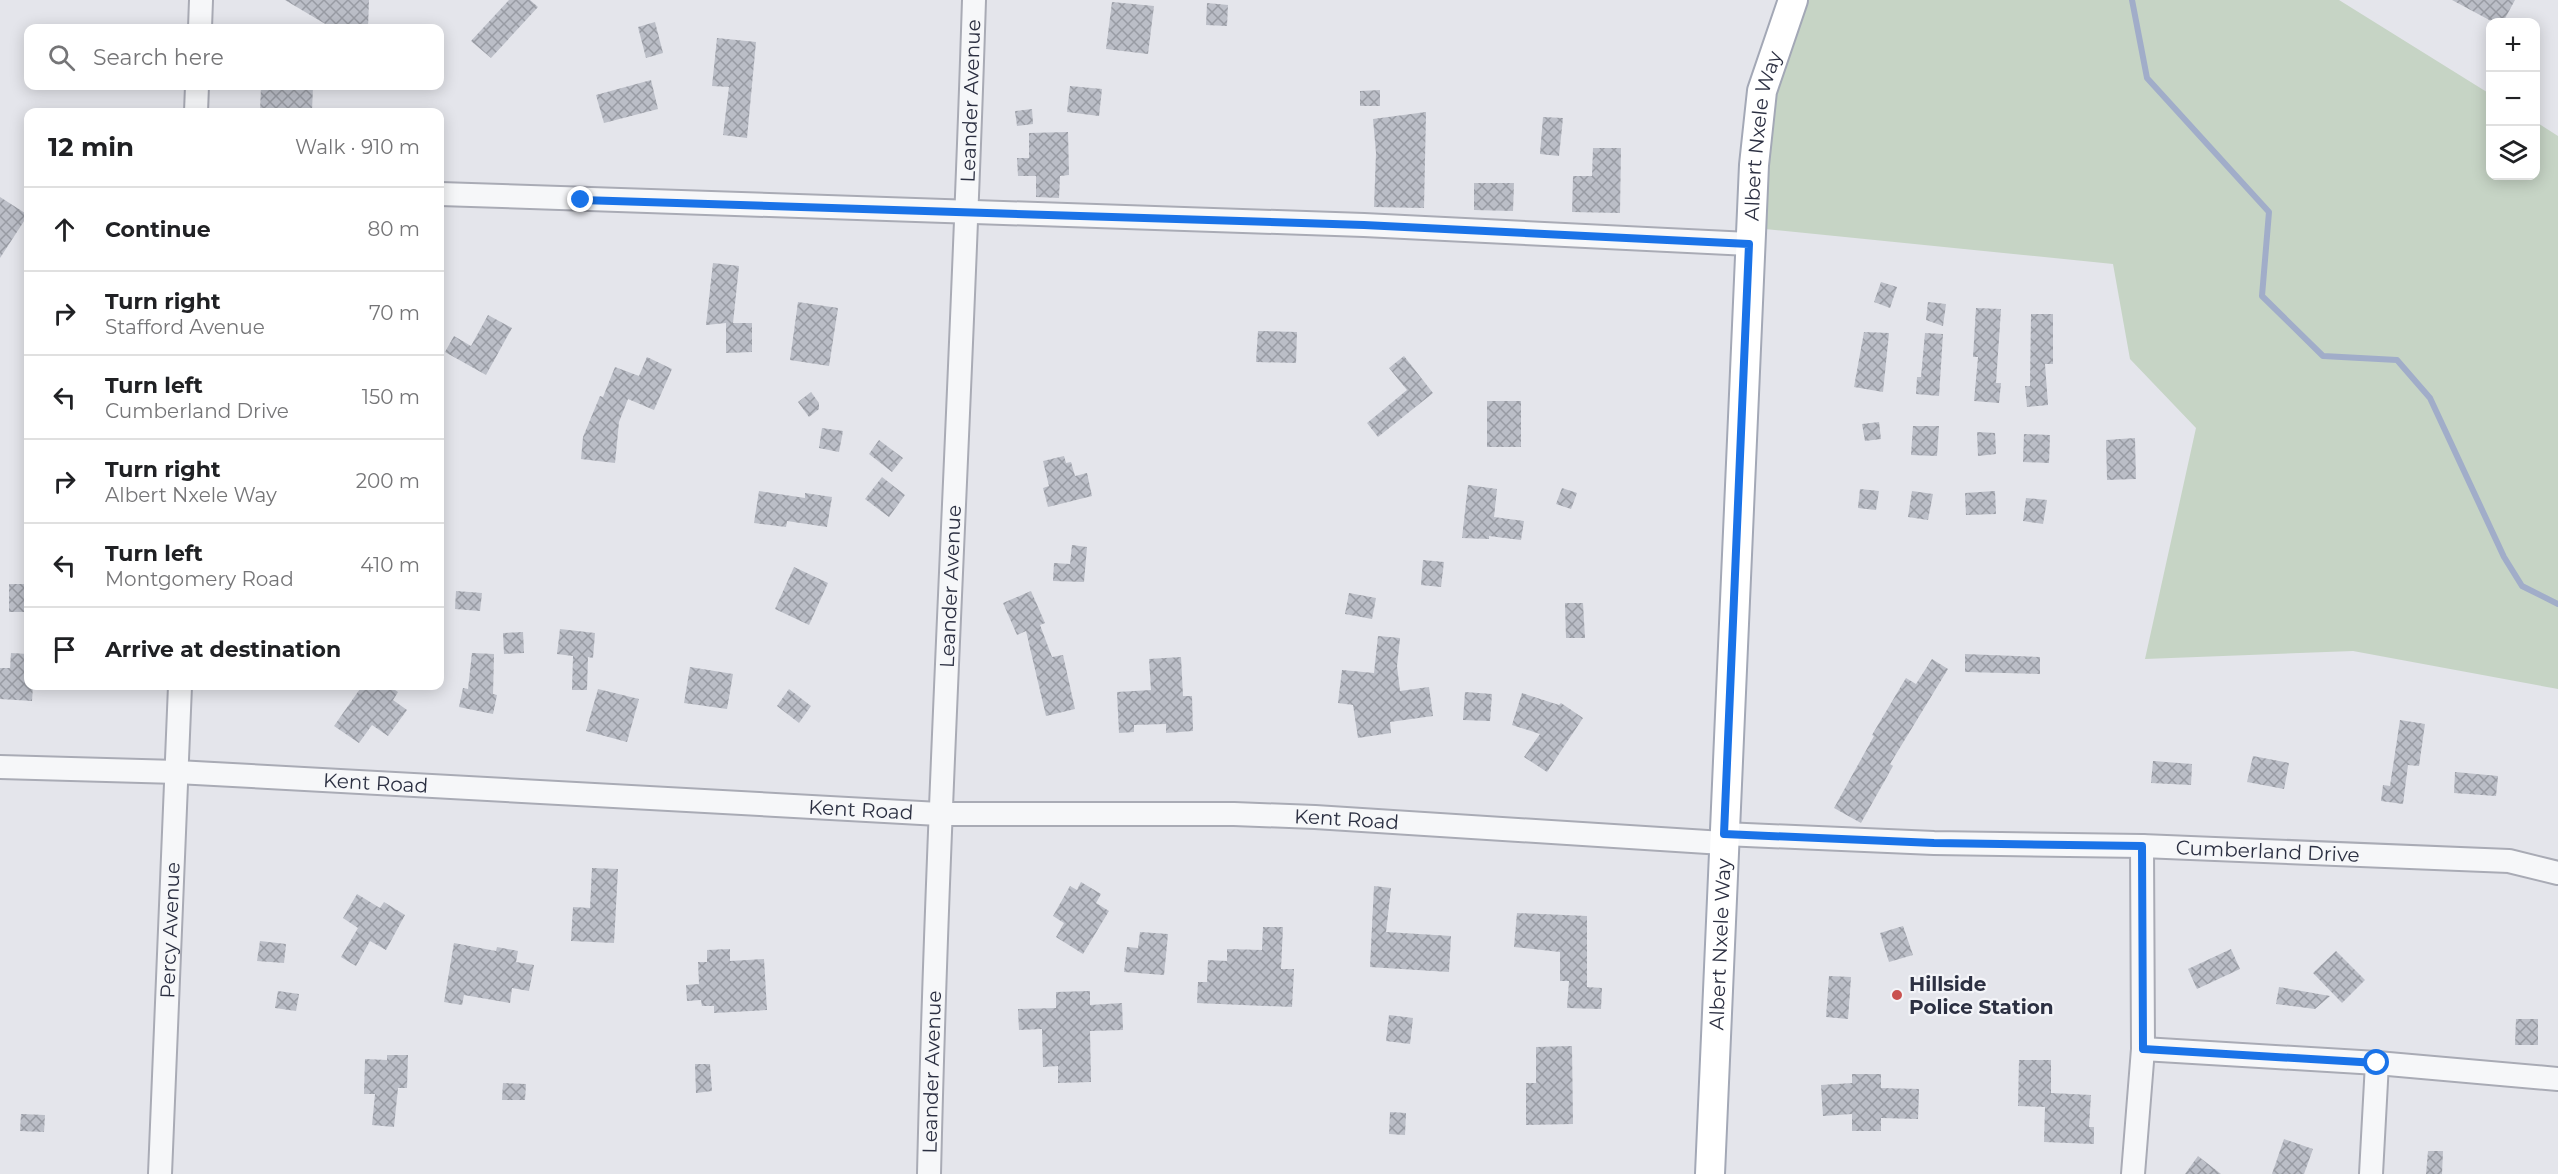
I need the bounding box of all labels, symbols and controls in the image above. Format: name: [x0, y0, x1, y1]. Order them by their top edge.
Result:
map controls: [2486, 18, 2540, 180]
button: +: [2486, 18, 2540, 72]
street label: Leander Avenue: [956, 19, 985, 183]
search box: [24, 24, 444, 90]
icon: search: [45, 41, 78, 74]
text: Search here: [93, 44, 224, 71]
street label: Albert Nxele Way: [1740, 48, 1787, 221]
button: −: [2486, 72, 2540, 126]
button: layers: [2486, 126, 2540, 180]
text: 12 min: [48, 131, 134, 163]
text: Walk · 910 m: [295, 135, 420, 159]
route end: [567, 186, 593, 212]
icon: ahead: [48, 213, 81, 246]
text: Continue: [105, 216, 211, 243]
text: 80 m: [368, 217, 420, 241]
text: Turn right: [105, 288, 220, 315]
icon: right: [48, 297, 81, 330]
text: 70 m: [369, 301, 420, 325]
text: Stafford Avenue: [105, 315, 265, 339]
text: Turn left: [105, 372, 203, 399]
icon: left: [48, 381, 81, 414]
text: 150 m: [362, 385, 420, 409]
text: Cumberland Drive: [105, 399, 289, 423]
text: Turn right: [105, 456, 220, 483]
icon: right: [48, 465, 81, 498]
text: 200 m: [356, 469, 420, 493]
text: Albert Nxele Way: [105, 483, 277, 507]
street label: Leander Avenue: [935, 504, 966, 668]
text: Turn left: [105, 540, 203, 567]
icon: left: [48, 549, 81, 582]
text: 410 m: [360, 553, 420, 577]
text: Montgomery Road: [105, 567, 294, 591]
icon: arrive: [48, 633, 81, 666]
text: Arrive at destination: [105, 636, 341, 663]
street label: Kent Road: [323, 768, 429, 798]
street label: Kent Road: [808, 795, 914, 825]
street label: Kent Road: [1294, 804, 1400, 834]
street label: Cumberland Drive: [2175, 835, 2360, 867]
street label: Albert Nxele Way: [1704, 858, 1736, 1031]
street label: Percy Avenue: [155, 861, 185, 999]
place label: Hillside Police Station: [1909, 972, 2054, 1019]
marker: Hillside Police Station: [1890, 988, 1904, 1002]
street label: Leander Avenue: [917, 990, 946, 1154]
route start: [2363, 1049, 2389, 1075]

